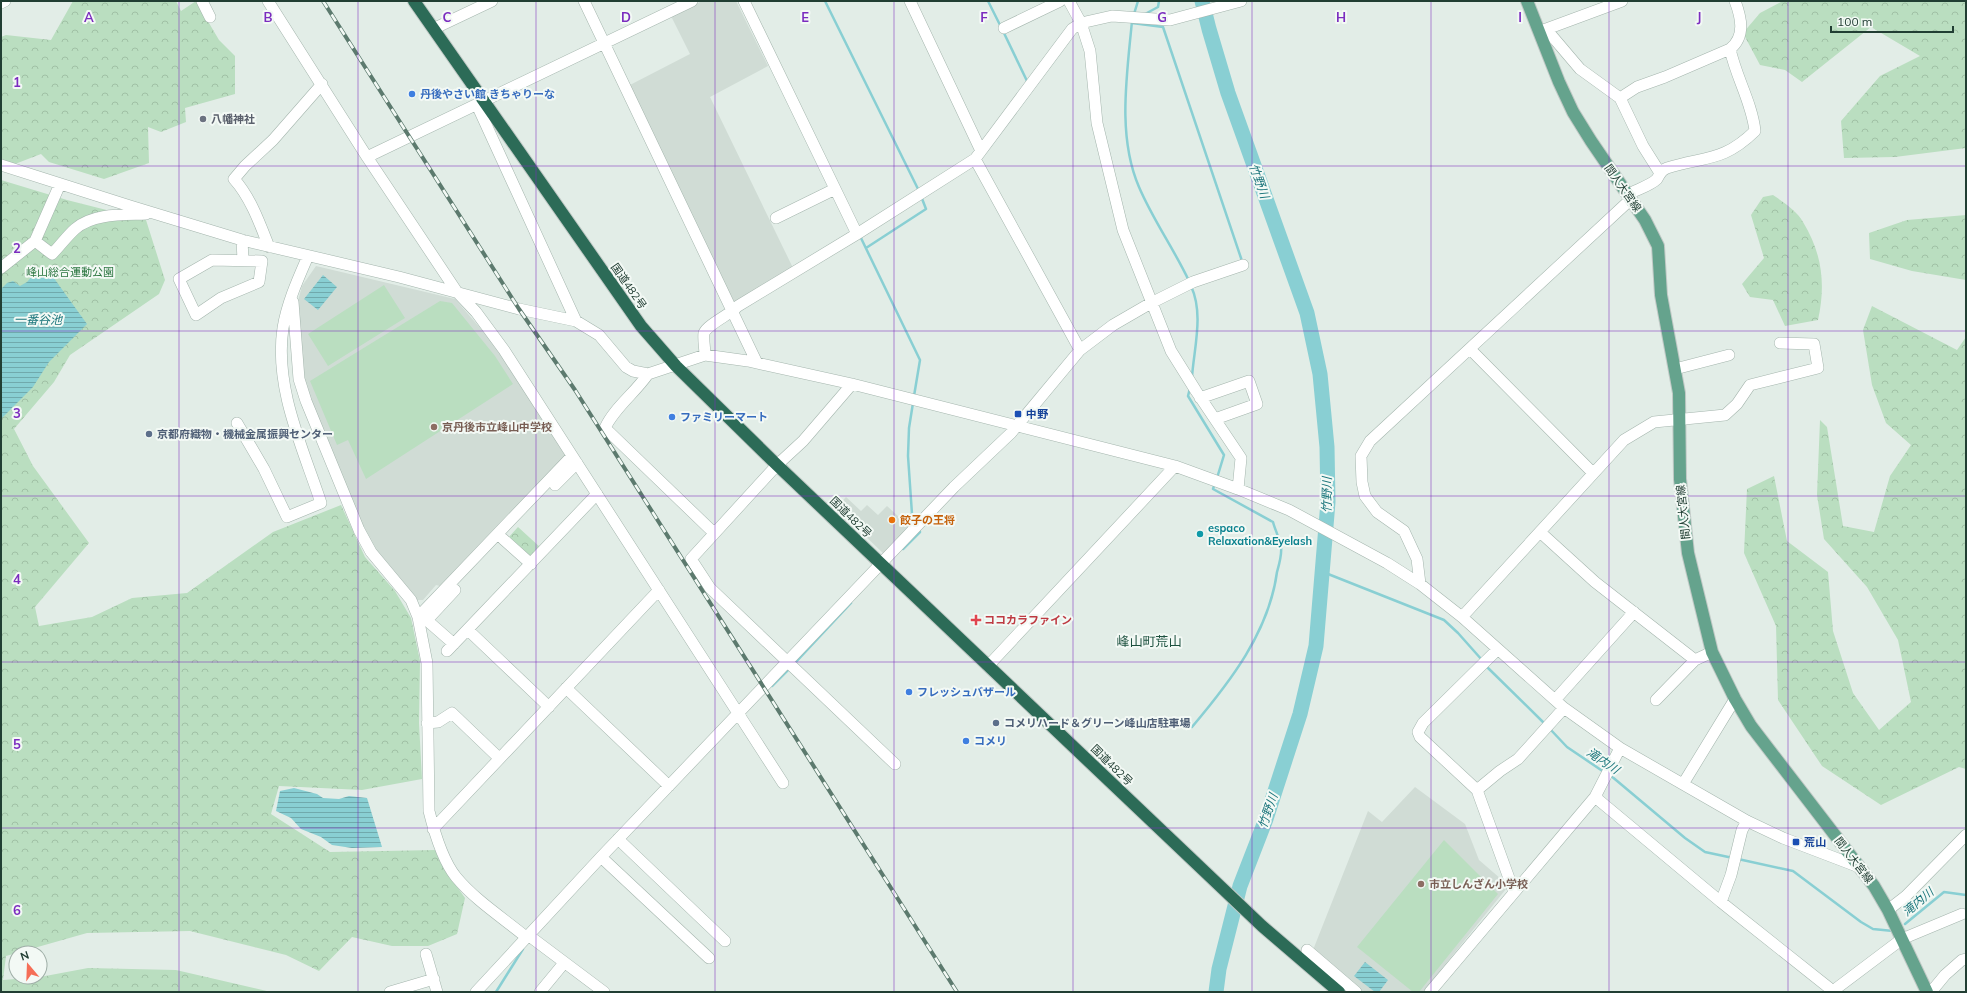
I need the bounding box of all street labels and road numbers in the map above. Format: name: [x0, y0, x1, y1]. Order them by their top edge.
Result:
street label: 間人大宮線: [1601, 161, 1645, 215]
street label: 国道482号: [608, 260, 650, 312]
street label: 間人大宮線: [1673, 484, 1693, 540]
street label: 国道482号: [827, 494, 875, 540]
street label: 国道482号: [1088, 742, 1136, 788]
street label: 間人大宮線: [1832, 834, 1876, 886]

